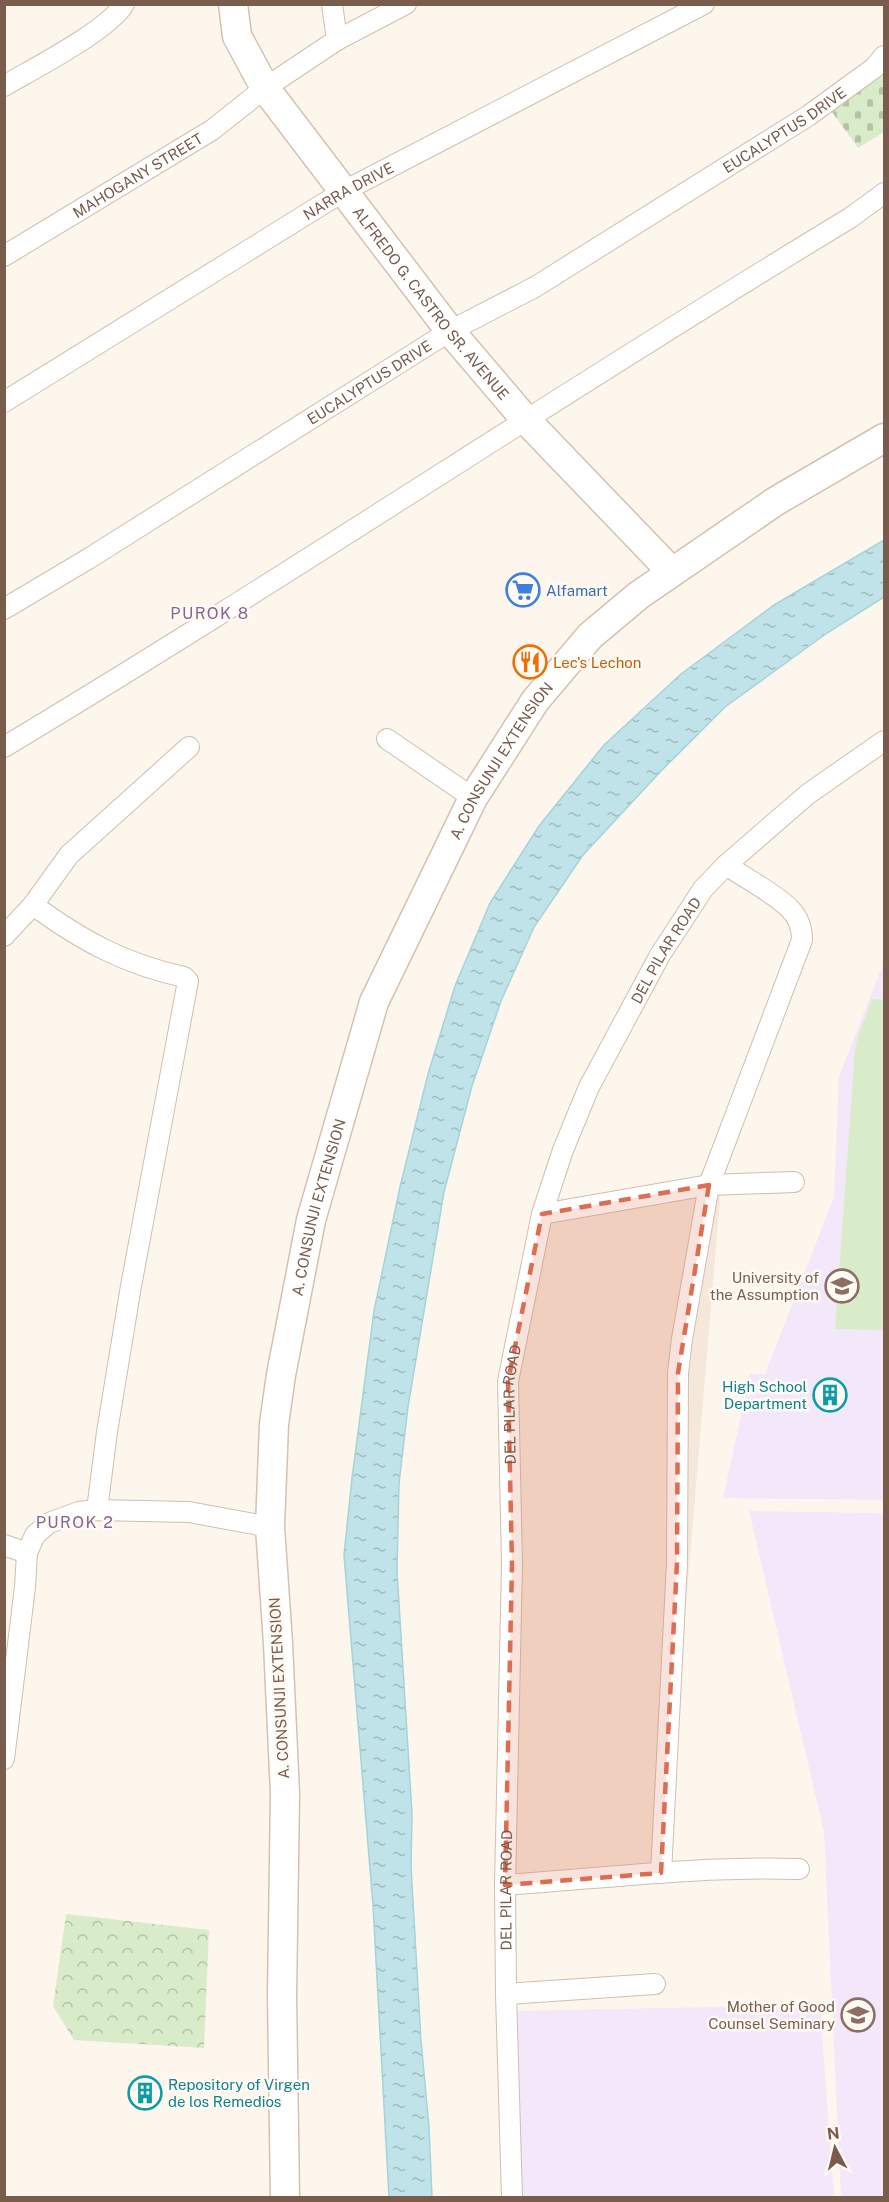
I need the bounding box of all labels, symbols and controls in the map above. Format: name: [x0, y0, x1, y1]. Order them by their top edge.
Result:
street label: EUCALYPTUS DRIVE: [719, 83, 849, 176]
street label: MAHOGANY STREET: [69, 129, 206, 221]
street label: NARRA DRIVE: [300, 158, 396, 223]
street label: ALFREDO G. CASTRO SR. AVENUE: [350, 203, 513, 403]
street label: EUCALYPTUS DRIVE: [304, 336, 435, 427]
supermarket icon: Alfamart: [505, 572, 541, 608]
place label: Alfamart: [546, 582, 608, 599]
district label: PUROK 8: [170, 604, 250, 623]
restaurant icon: Lec's Lechon: [512, 644, 548, 680]
place label: Lec's Lechon: [553, 654, 641, 671]
street label: A. CONSUNJI EXTENSION: [446, 678, 556, 842]
street label: DEL PILAR ROAD: [627, 894, 704, 1006]
street label: A. CONSUNJI EXTENSION: [288, 1117, 348, 1297]
school or university icon: University of the Assumption: [824, 1268, 860, 1304]
place label: University of the Assumption: [710, 1269, 819, 1303]
street label: DEL PILAR ROAD: [499, 1343, 524, 1465]
building icon: High School Department: [812, 1377, 848, 1413]
place label: High School Department: [722, 1378, 807, 1412]
district label: PUROK 2: [36, 1513, 114, 1532]
street label: A. CONSUNJI EXTENSION: [266, 1597, 292, 1779]
street label: DEL PILAR ROAD: [496, 1829, 515, 1951]
school or university icon: Mother of Good Counsel Seminary: [840, 1997, 876, 2033]
place label: Mother of Good Counsel Seminary: [708, 1998, 835, 2032]
building icon: Repository of Virgen de los Remedios: [127, 2075, 163, 2111]
place label: Repository of Virgen de los Remedios: [168, 2076, 310, 2110]
north arrow: [805, 2118, 865, 2178]
text: N: [826, 2123, 841, 2144]

